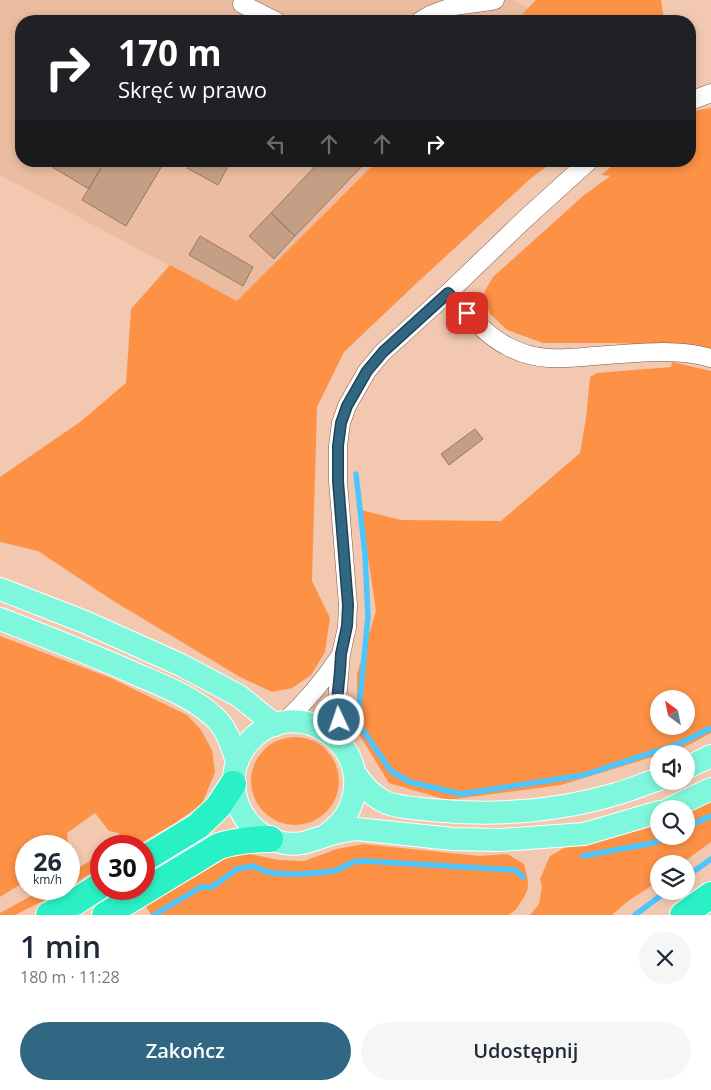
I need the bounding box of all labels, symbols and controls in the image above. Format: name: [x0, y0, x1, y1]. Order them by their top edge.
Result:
text: 170 m: [118, 29, 222, 76]
icon: right: [35, 35, 100, 100]
text: Skręć w prawo: [118, 74, 267, 104]
icon: left: [262, 130, 290, 158]
icon: ahead: [315, 130, 343, 158]
icon: ahead: [368, 130, 396, 158]
icon: right: [421, 130, 449, 158]
pin: [446, 292, 488, 334]
icon: arrive: [453, 299, 481, 327]
north arrow: [650, 690, 695, 735]
map controls: [650, 690, 695, 900]
position arrow: [312, 693, 364, 745]
button: sound: [650, 745, 695, 790]
button: search: [650, 800, 695, 845]
speed limit sign: 30: [90, 835, 155, 900]
text: 26: [33, 844, 62, 878]
button: layers: [650, 855, 695, 900]
text: km/h: [33, 871, 62, 888]
text: 1 min: [20, 926, 101, 967]
button: close: [639, 932, 691, 984]
text: 180 m · 11:28: [20, 966, 120, 988]
button: Zakończ: [20, 1022, 351, 1080]
button: Udostępnij: [361, 1022, 691, 1080]

